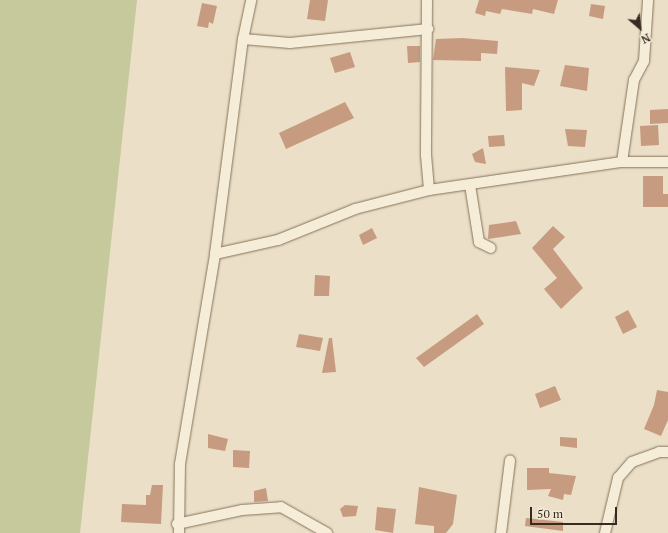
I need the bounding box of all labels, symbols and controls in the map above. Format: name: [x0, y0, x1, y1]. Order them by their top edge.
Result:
north arrow: [620, 8, 660, 48]
text: N: [639, 30, 653, 47]
scale bar: [532, 499, 619, 525]
text: 50 m: [537, 506, 563, 521]

